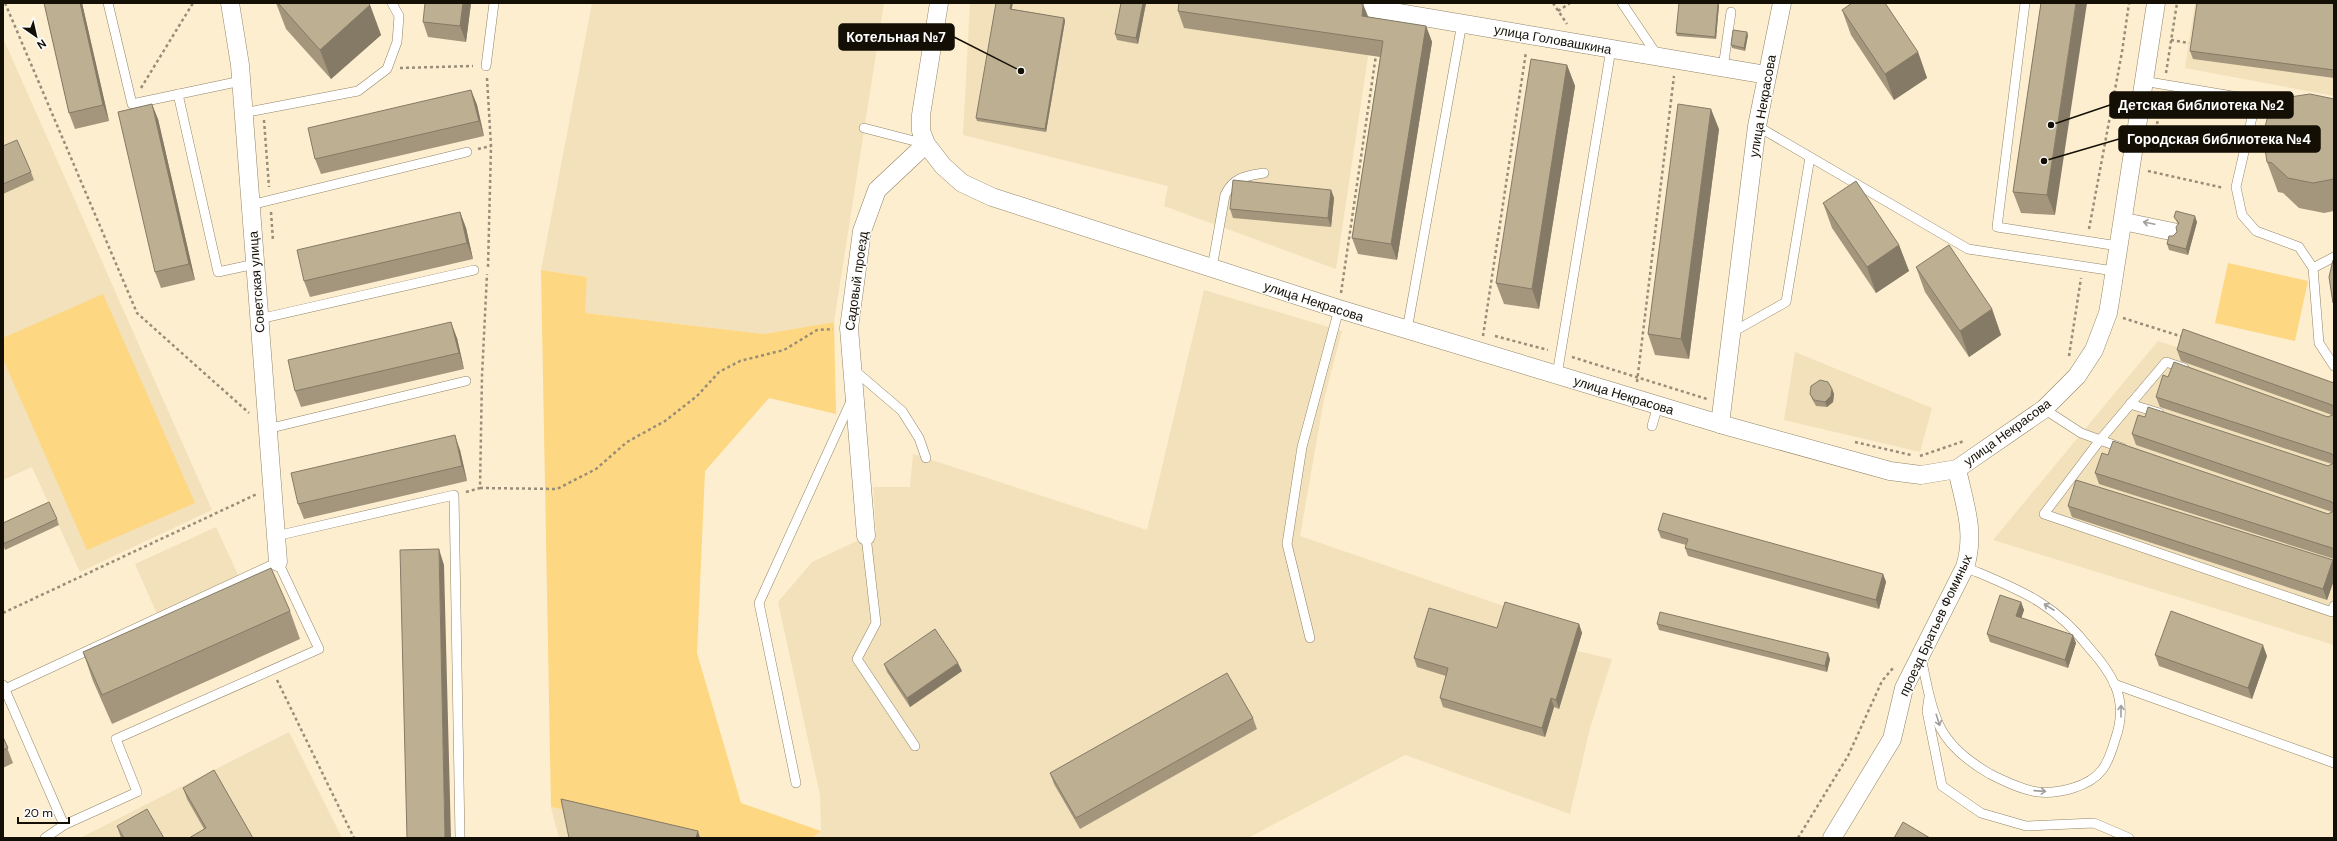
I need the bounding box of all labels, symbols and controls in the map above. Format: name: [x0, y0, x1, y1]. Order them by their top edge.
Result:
north arrow: [16, 16, 56, 56]
street label: улица Головашкина: [1493, 21, 1614, 58]
callout: Котельная №7: [839, 24, 954, 50]
text: Котельная №7: [846, 28, 946, 46]
text: N: [34, 36, 49, 52]
street label: улица Некрасова: [1745, 53, 1780, 159]
callout: Детская библиотека №2: [2110, 92, 2293, 118]
text: Детская библиотека №2: [2118, 96, 2284, 114]
callout: Городская библиотека №4: [2119, 126, 2320, 152]
text: Городская библиотека №4: [2127, 130, 2311, 148]
one-way arrow: [2142, 218, 2155, 226]
street label: Советская улица: [244, 230, 269, 333]
street label: Садовый проезд: [841, 230, 872, 332]
street label: улица Некрасова: [1262, 277, 1367, 326]
street label: улица Некрасова: [1572, 372, 1677, 419]
street label: улица Некрасова: [1960, 395, 2055, 470]
street label: проезд Братьев Фоминых: [1895, 551, 1976, 699]
one-way arrow: [2043, 603, 2055, 611]
one-way arrow: [2117, 705, 2125, 718]
one-way arrow: [1935, 713, 1942, 726]
one-way arrow: [2033, 787, 2046, 794]
scale bar: [18, 799, 69, 825]
text: 20 m: [24, 805, 53, 821]

